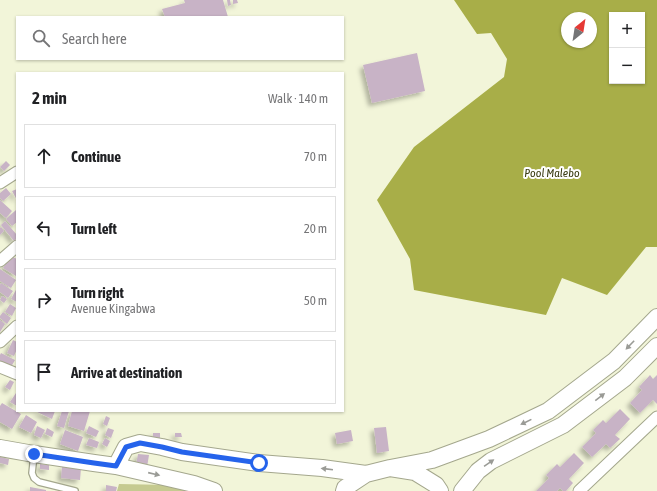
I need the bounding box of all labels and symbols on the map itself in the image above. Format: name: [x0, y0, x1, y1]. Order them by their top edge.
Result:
north arrow: [561, 12, 597, 48]
water label: Pool Malebo: [524, 166, 580, 180]
one-way arrow: [625, 340, 635, 350]
one-way arrow: [595, 393, 606, 401]
one-way arrow: [520, 419, 532, 425]
route end: [25, 445, 43, 463]
route start: [250, 454, 268, 472]
one-way arrow: [484, 459, 494, 467]
one-way arrow: [321, 466, 333, 472]
one-way arrow: [148, 472, 160, 478]

